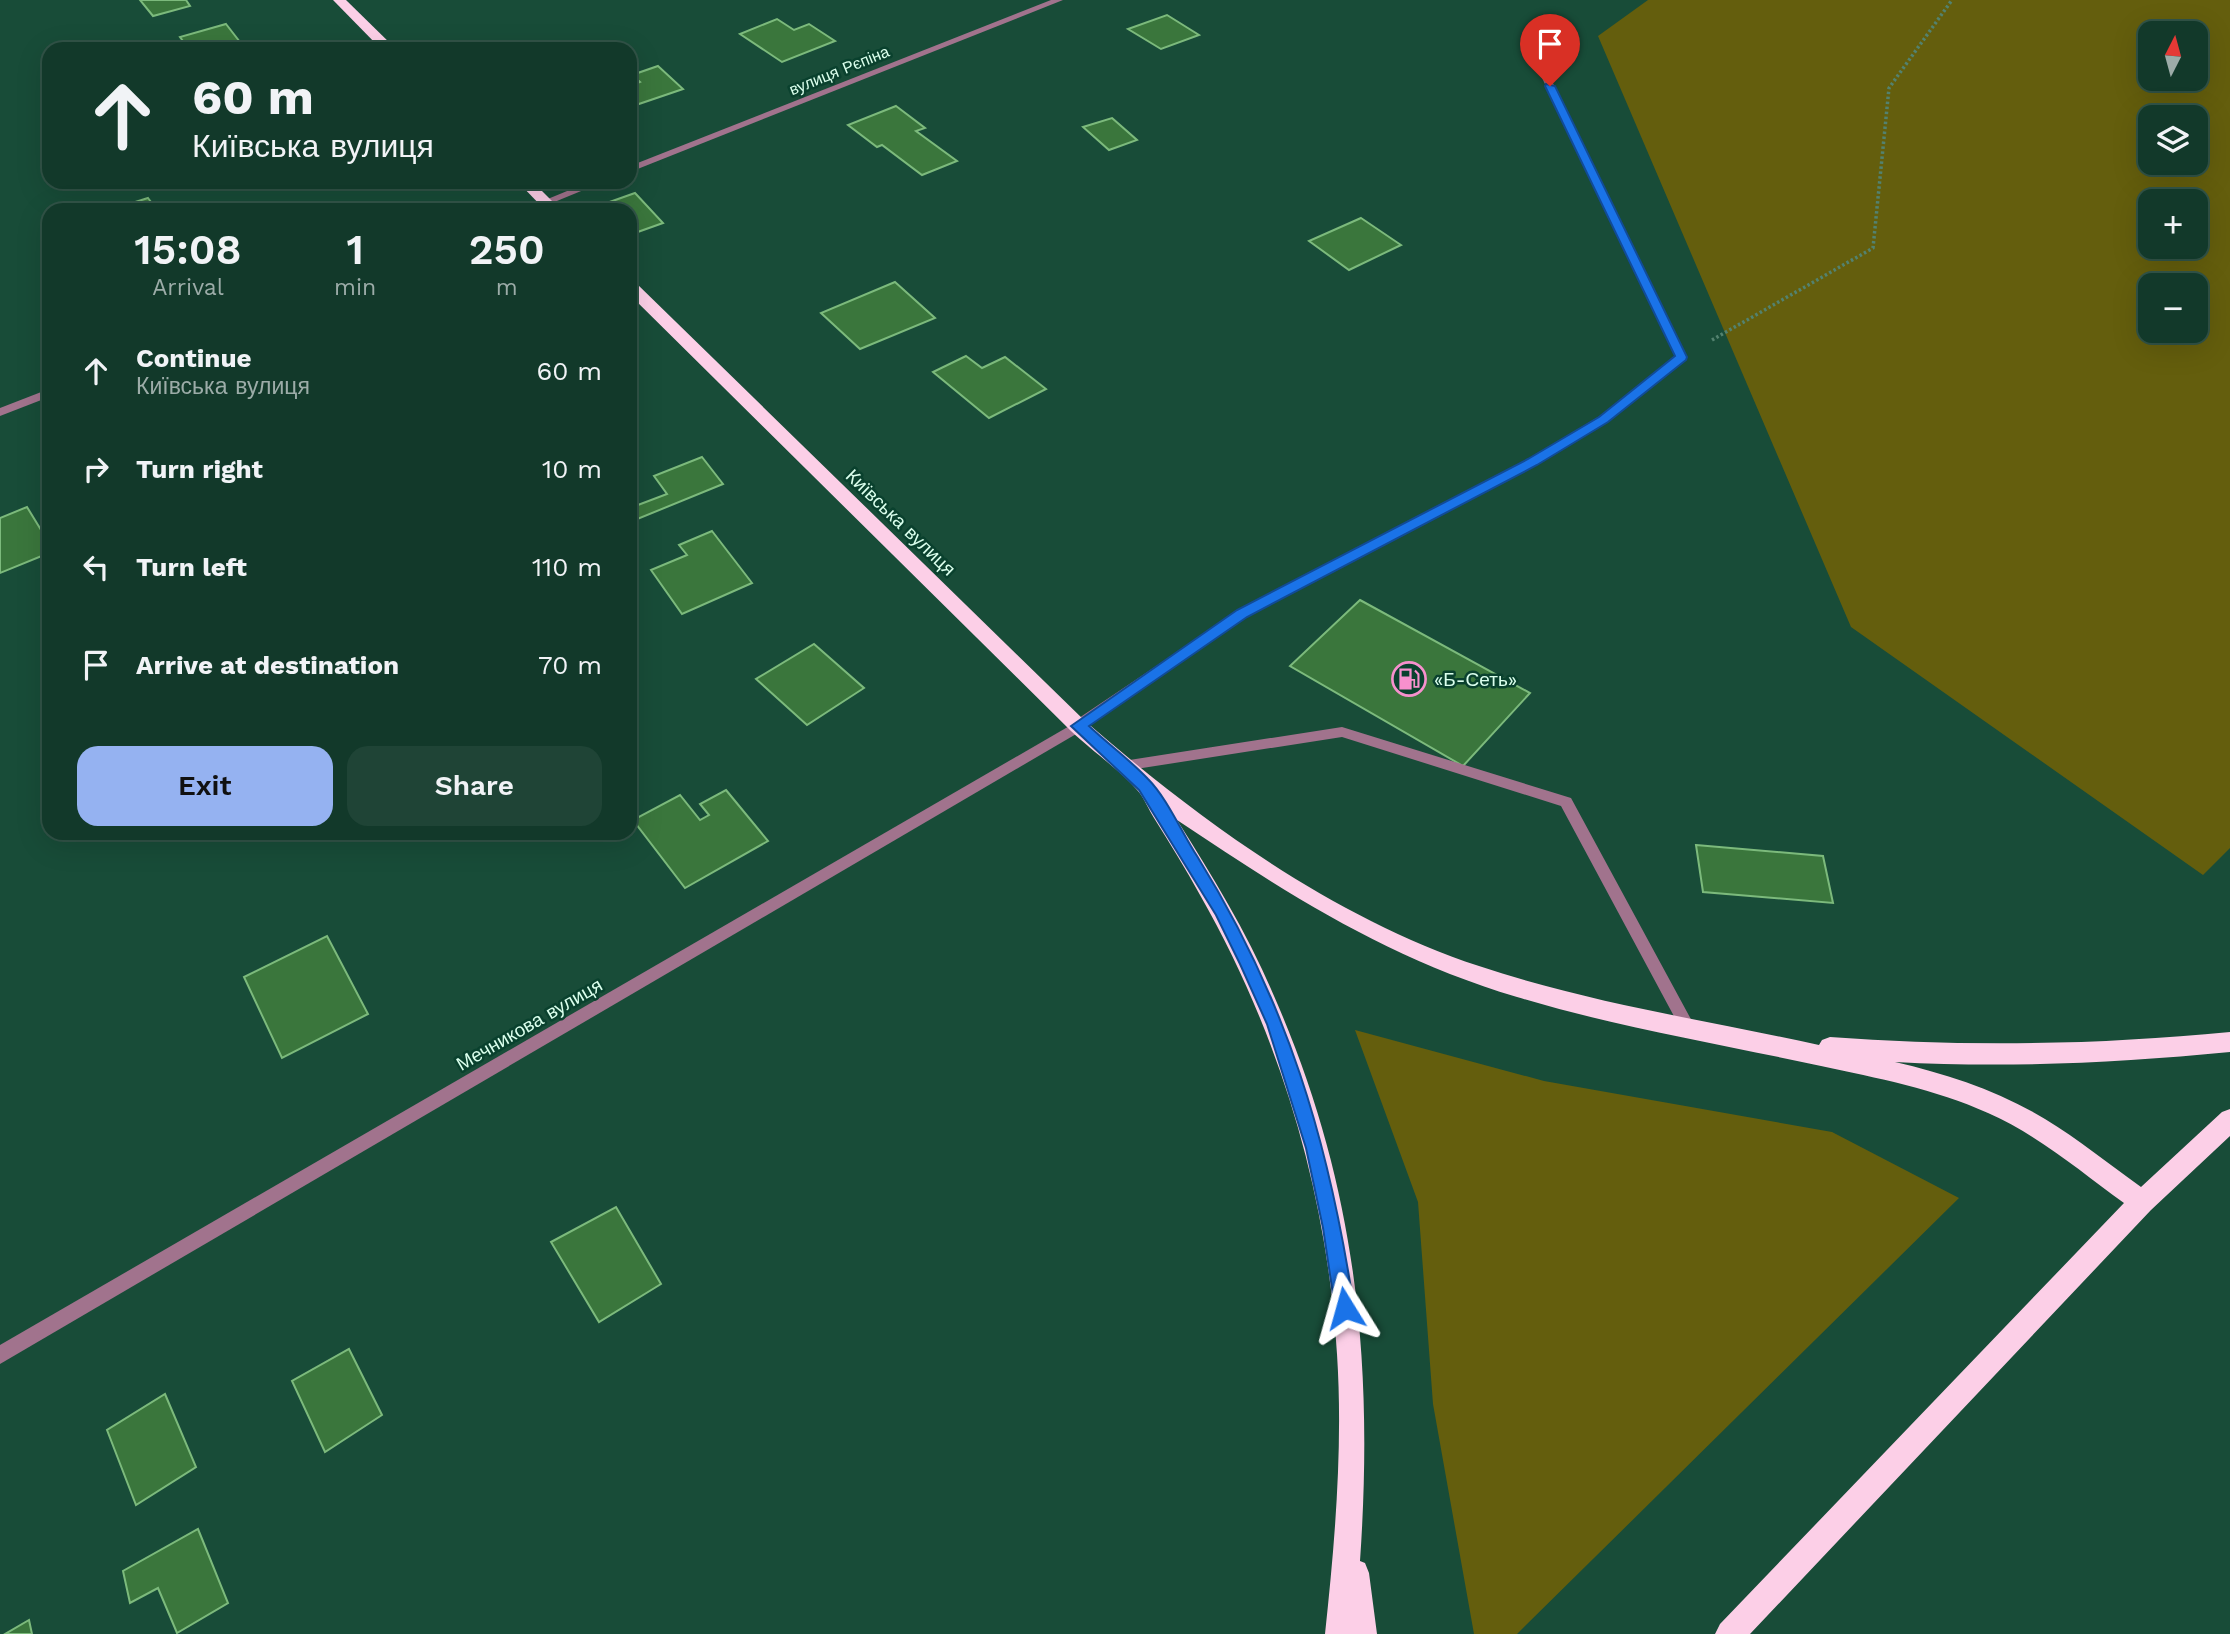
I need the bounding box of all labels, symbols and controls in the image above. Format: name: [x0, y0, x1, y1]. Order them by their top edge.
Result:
pin: [1520, 14, 1580, 86]
north arrow: [2138, 21, 2208, 91]
map controls: [2138, 21, 2208, 343]
icon: arrive: [1531, 25, 1569, 63]
street label: вулиця Рєпіна: [786, 42, 892, 99]
text: 60 m: [192, 68, 314, 126]
icon: ahead: [77, 70, 168, 161]
button: layers: [2138, 105, 2208, 175]
text: Київська вулиця: [192, 127, 434, 165]
button: +: [2138, 189, 2208, 259]
text: 15:08: [134, 225, 242, 274]
text: 1: [346, 225, 364, 274]
text: 250: [469, 225, 545, 274]
button: −: [2138, 273, 2208, 343]
text: Arrival: [152, 274, 224, 301]
text: min: [334, 274, 376, 301]
text: m: [496, 274, 518, 301]
text: Continue: [136, 343, 252, 373]
icon: ahead: [77, 352, 115, 390]
text: 60 m: [536, 356, 602, 386]
text: Київська вулиця: [136, 373, 310, 400]
icon: right: [77, 450, 115, 488]
text: Turn right: [136, 454, 263, 484]
text: 10 m: [542, 454, 602, 484]
street label: Київська вулиця: [841, 464, 960, 581]
icon: left: [77, 548, 115, 586]
text: Turn left: [136, 552, 247, 582]
text: 110 m: [532, 552, 602, 582]
icon: arrive: [77, 646, 115, 684]
text: Arrive at destination: [136, 650, 399, 680]
text: 70 m: [538, 650, 602, 680]
fuel station icon: «Б-Сеть»: [1390, 660, 1428, 698]
place label: «Б-Сеть»: [1434, 668, 1517, 691]
button: Exit: [77, 746, 333, 826]
button: Share: [347, 746, 602, 826]
street label: Мечникова вулиця: [452, 973, 606, 1076]
position arrow: [1308, 1271, 1382, 1345]

